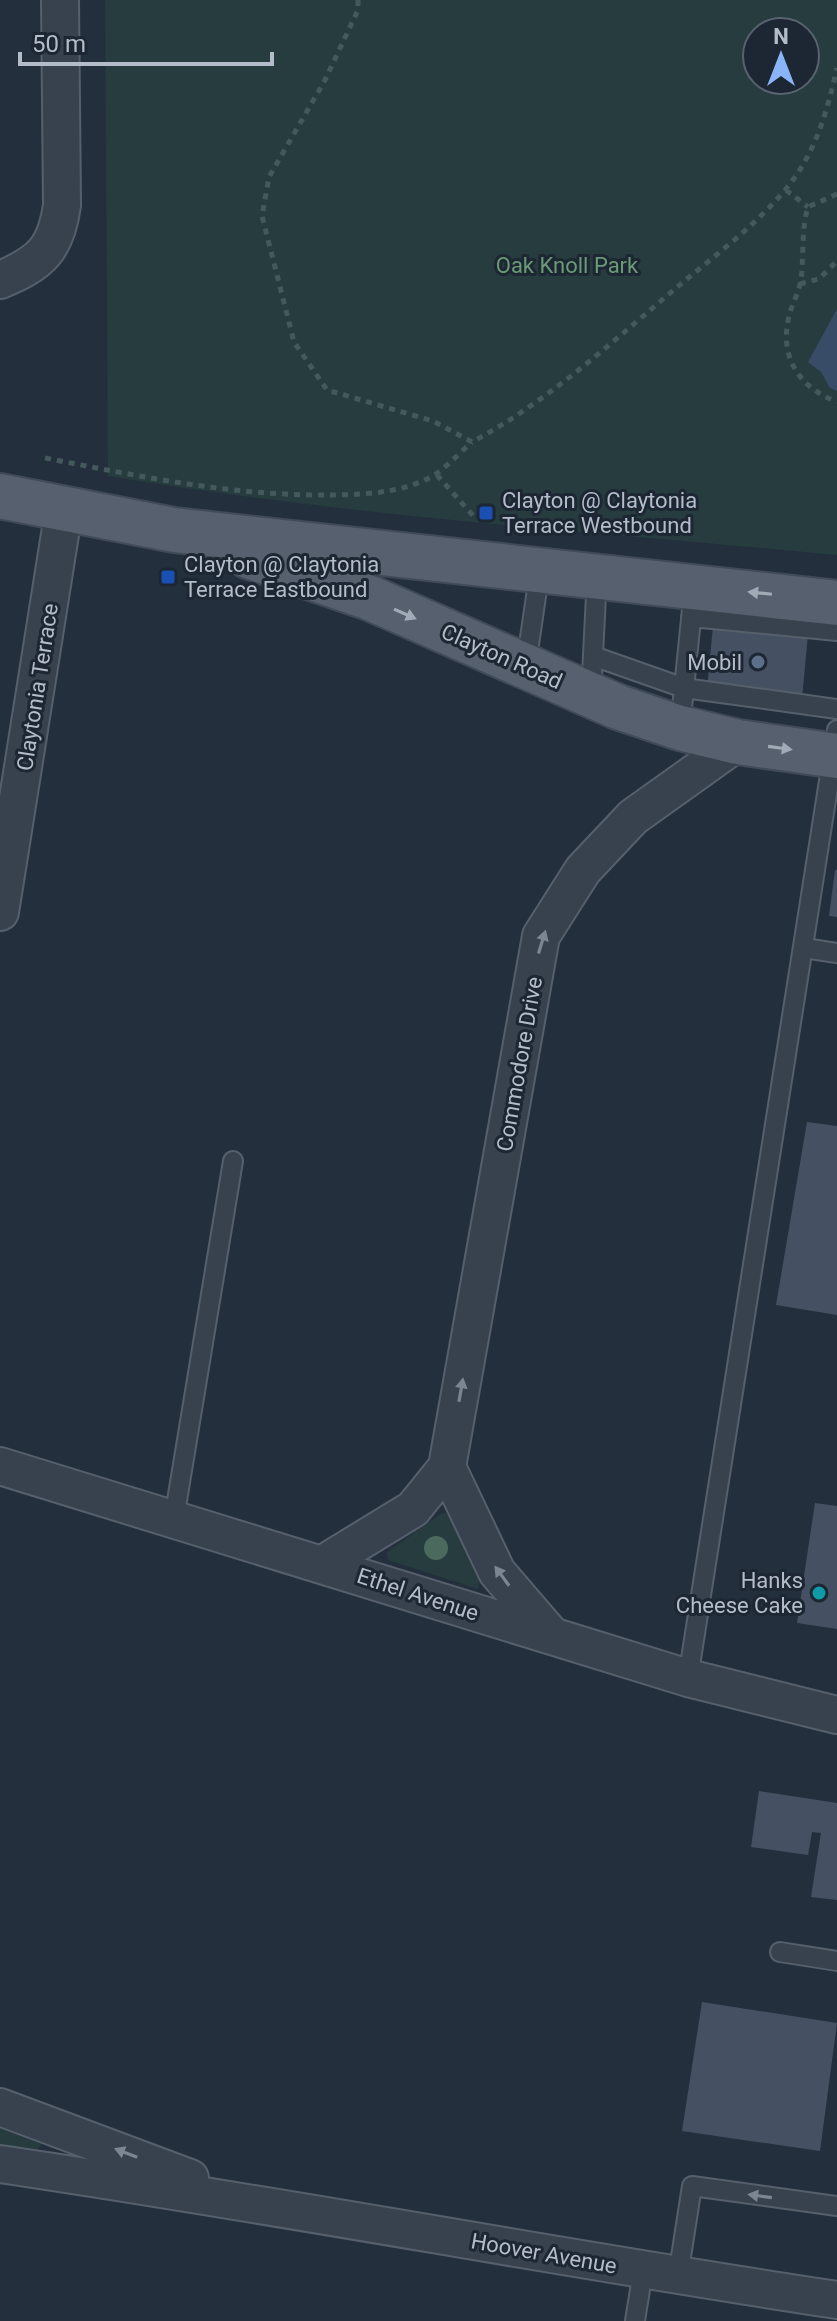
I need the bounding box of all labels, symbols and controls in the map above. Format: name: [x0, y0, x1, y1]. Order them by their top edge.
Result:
scale bar: [20, 16, 272, 66]
north arrow: [741, 16, 821, 96]
text: N: [773, 24, 789, 49]
text: 50 m: [32, 30, 86, 58]
park label: Oak Knoll Park: [496, 253, 639, 278]
place label: Clayton @ Claytonia Terrace Westbound: [502, 488, 697, 538]
marker: Clayton @ Claytonia Terrace Westbound: [477, 504, 495, 522]
place label: Clayton @ Claytonia Terrace Eastbound: [184, 552, 379, 602]
marker: Clayton @ Claytonia Terrace Eastbound: [159, 568, 177, 586]
one-way arrow: [747, 586, 772, 599]
street label: Claytonia Terrace: [12, 602, 63, 773]
one-way arrow: [393, 607, 417, 620]
street label: Clayton Road: [438, 619, 566, 694]
place label: Mobil: [687, 650, 742, 675]
marker: Mobil: [749, 653, 767, 671]
one-way arrow: [768, 742, 793, 755]
one-way arrow: [536, 929, 549, 953]
street label: Commodore Drive: [492, 975, 547, 1153]
one-way arrow: [455, 1377, 467, 1402]
street label: Ethel Avenue: [354, 1563, 482, 1626]
one-way arrow: [495, 1566, 510, 1587]
place label: Hanks Cheese Cake: [676, 1568, 803, 1618]
marker: Hanks Cheese Cake: [810, 1584, 828, 1602]
one-way arrow: [114, 2146, 138, 2159]
one-way arrow: [747, 2189, 772, 2202]
street label: Hoover Avenue: [469, 2228, 619, 2279]

